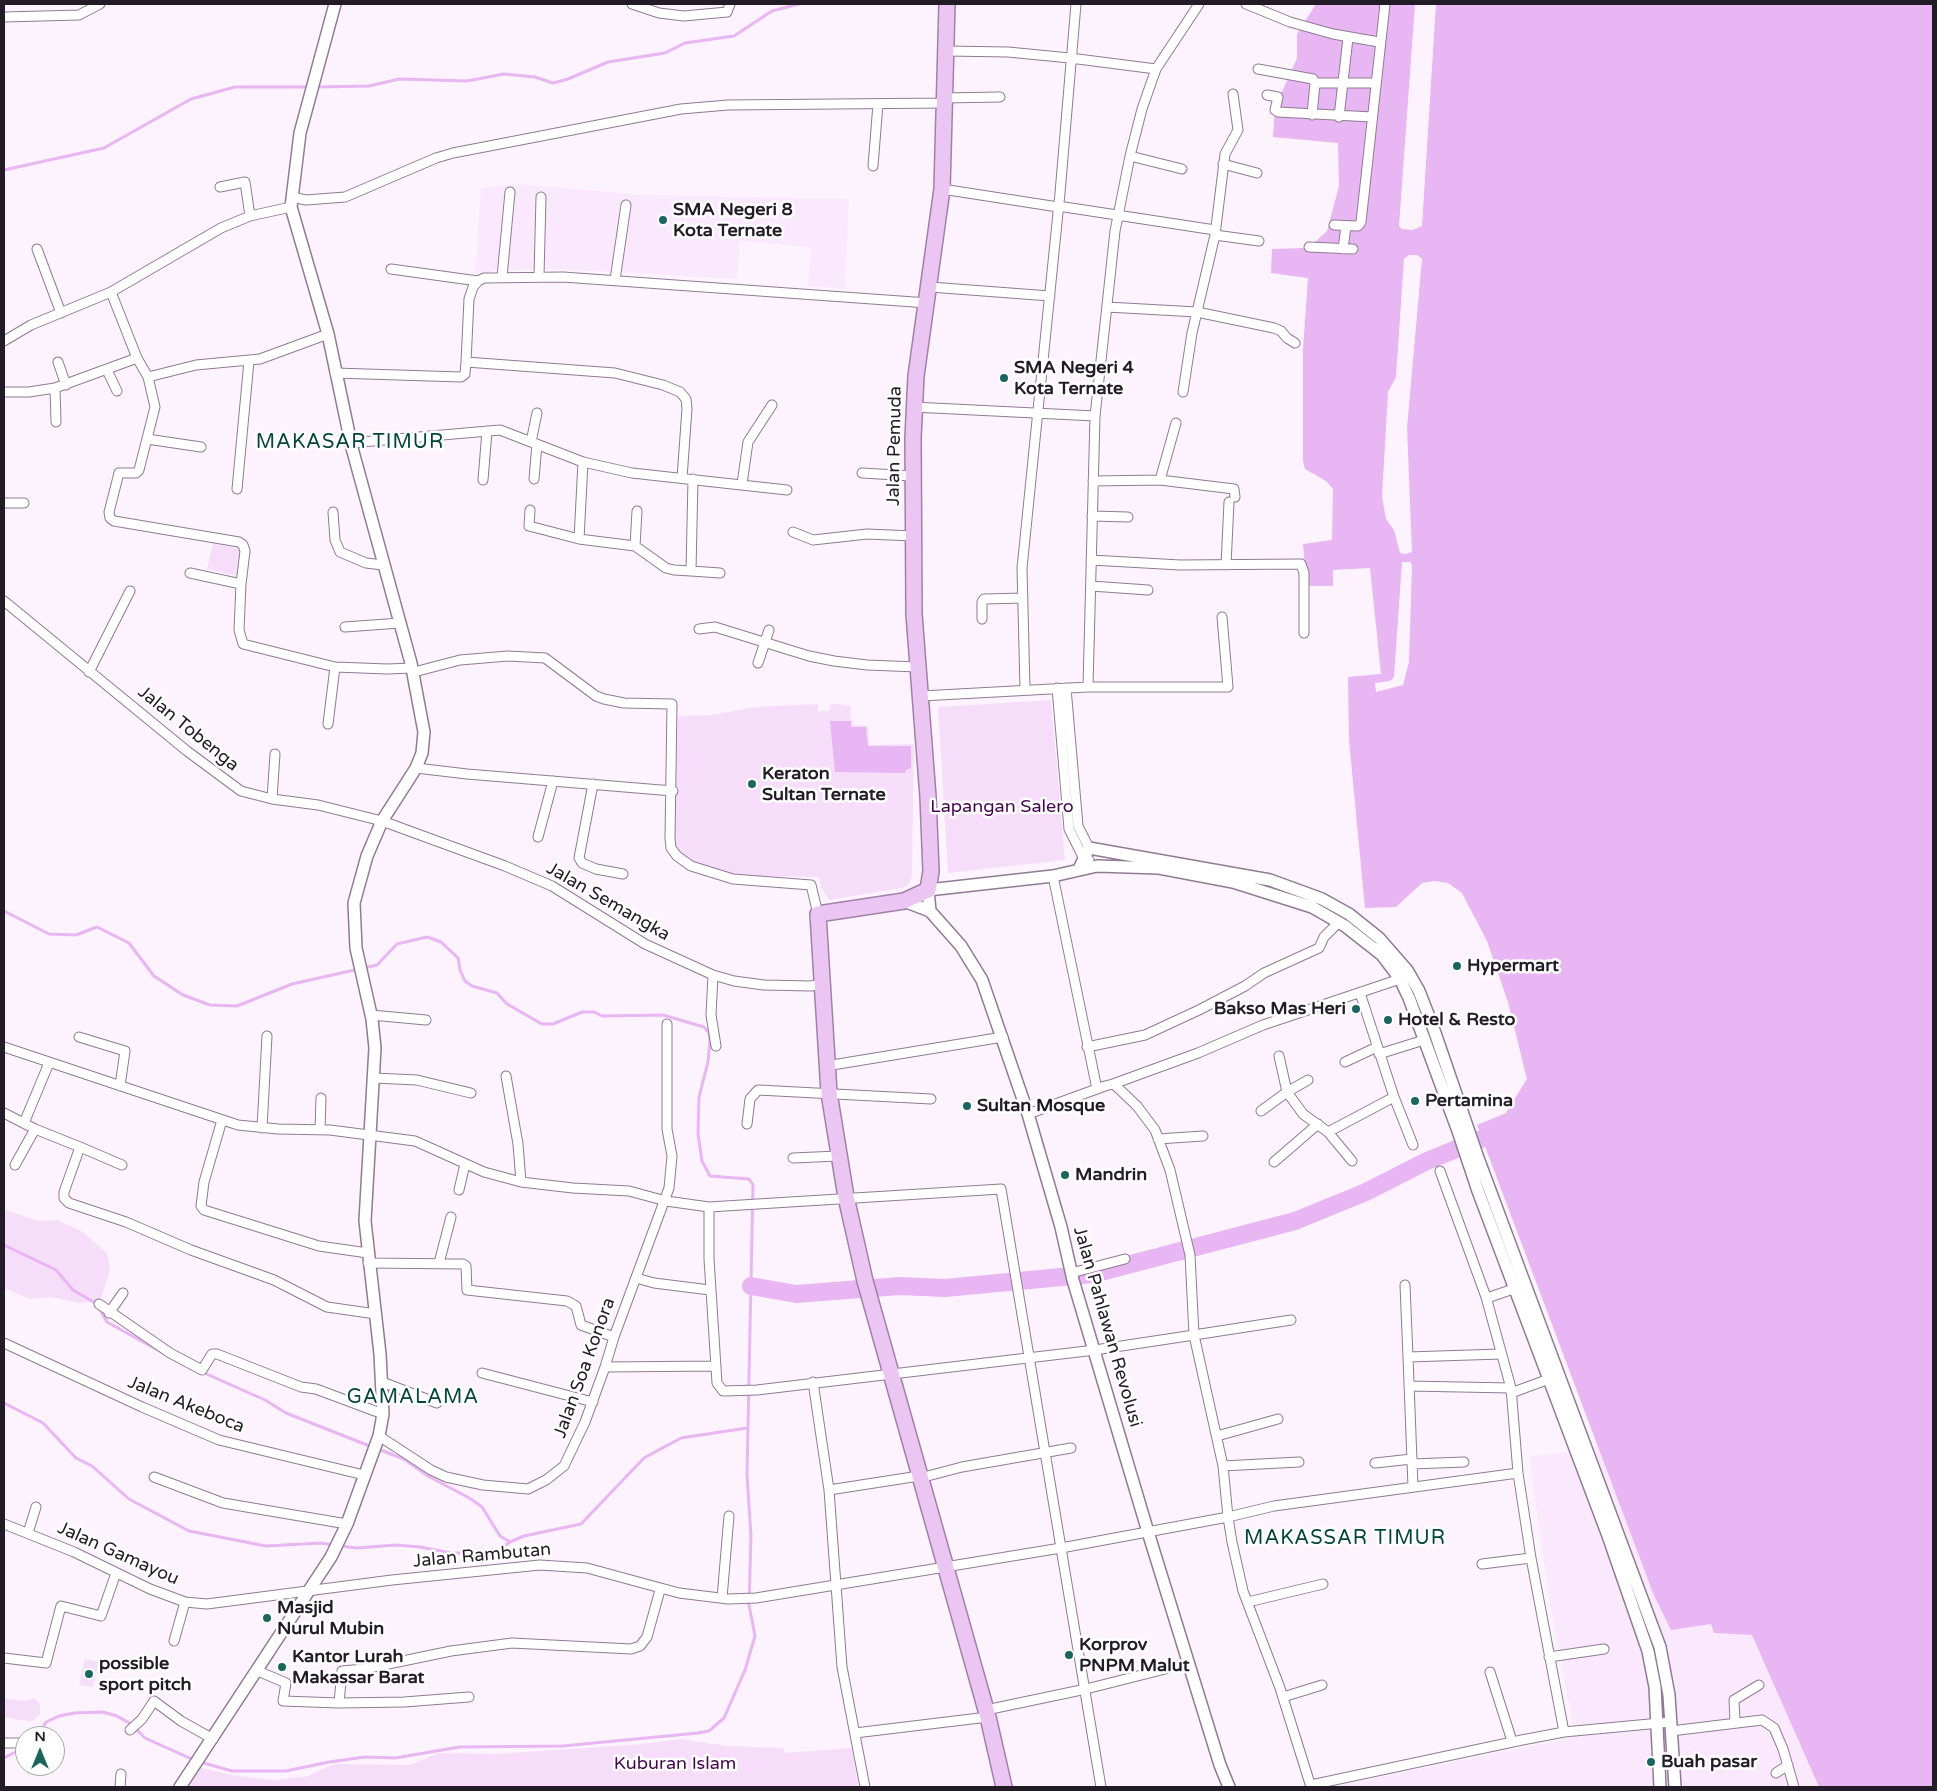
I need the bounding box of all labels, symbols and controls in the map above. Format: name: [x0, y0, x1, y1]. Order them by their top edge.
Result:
place label: SMA Negeri 8 Kota Ternate: [673, 199, 793, 242]
marker: SMA Negeri 8 Kota Ternate: [657, 214, 669, 226]
place label: SMA Negeri 4 Kota Ternate: [1014, 357, 1134, 399]
marker: SMA Negeri 4 Kota Ternate: [998, 372, 1010, 384]
street label: Jalan Pemuda: [883, 386, 907, 506]
district label: MAKASAR TIMUR: [254, 431, 446, 455]
street label: Jalan Tobenga: [133, 682, 243, 776]
place label: Keraton Sultan Ternate: [762, 763, 886, 806]
marker: Keraton Sultan Ternate: [746, 778, 758, 790]
park label: Lapangan Salero: [930, 796, 1074, 818]
street label: Jalan Semangka: [543, 858, 673, 946]
place label: Hypermart: [1467, 955, 1559, 977]
marker: Hypermart: [1451, 960, 1463, 972]
place label: Bakso Mas Heri: [1214, 998, 1346, 1020]
marker: Bakso Mas Heri: [1350, 1003, 1362, 1015]
place label: Hotel & Resto: [1398, 1009, 1515, 1031]
marker: Hotel & Resto: [1382, 1014, 1394, 1026]
place label: Pertamina: [1425, 1090, 1513, 1112]
place label: Sultan Mosque: [977, 1095, 1105, 1117]
marker: Pertamina: [1409, 1095, 1421, 1107]
marker: Sultan Mosque: [961, 1100, 973, 1112]
place label: Mandrin: [1075, 1164, 1147, 1186]
marker: Mandrin: [1059, 1169, 1071, 1181]
street label: Jalan Pahlawan Revolusi: [1068, 1224, 1146, 1430]
street label: Jalan Soa Konora: [550, 1295, 620, 1441]
street label: Jalan Akeboca: [125, 1372, 247, 1438]
district label: GAMALAMA: [346, 1386, 480, 1410]
street label: Jalan Gamayou: [54, 1518, 182, 1590]
district label: MAKASSAR TIMUR: [1242, 1527, 1448, 1551]
street label: Jalan Rambutan: [412, 1539, 552, 1573]
place label: Masjid Nurul Mubin: [277, 1597, 384, 1640]
marker: Masjid Nurul Mubin: [261, 1612, 273, 1624]
place label: Korprov PNPM Malut: [1079, 1634, 1190, 1676]
place label: Kantor Lurah Makassar Barat: [292, 1646, 424, 1688]
marker: Korprov PNPM Malut: [1063, 1649, 1075, 1661]
place label: possible sport pitch: [99, 1653, 192, 1696]
marker: Kantor Lurah Makassar Barat: [276, 1661, 288, 1673]
marker: possible sport pitch: [83, 1668, 95, 1680]
north arrow: [15, 1726, 65, 1776]
text: N: [34, 1728, 46, 1745]
place label: Buah pasar: [1661, 1751, 1757, 1773]
park label: Kuburan Islam: [614, 1753, 736, 1775]
marker: Buah pasar: [1645, 1756, 1657, 1768]

